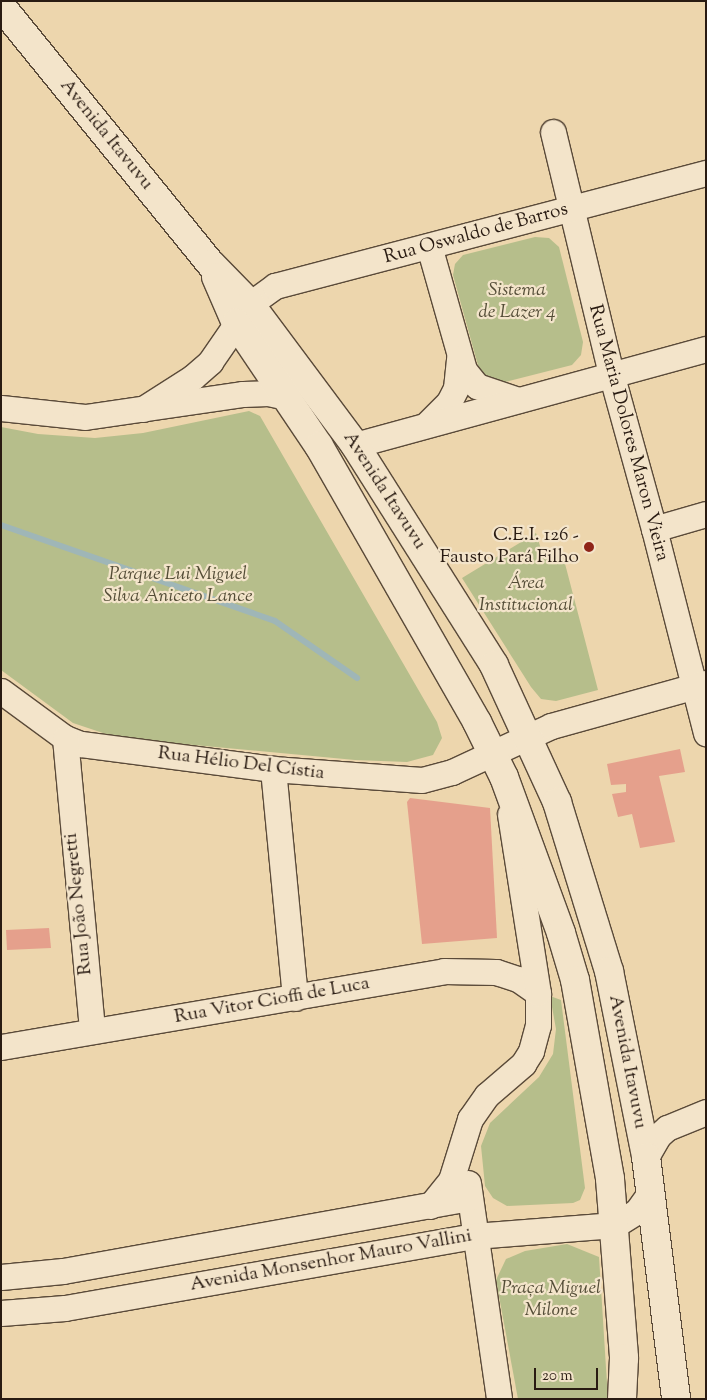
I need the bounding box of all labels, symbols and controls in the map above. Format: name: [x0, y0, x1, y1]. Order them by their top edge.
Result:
street label: Avenida Itavuvu: [54, 75, 158, 195]
street label: Rua Oswaldo de Barros: [381, 198, 571, 270]
park label: Sistema de Lazer 4: [478, 280, 556, 324]
street label: Rua Maria Dolores Maron Vieira: [583, 302, 673, 564]
street label: Avenida Itavuvu: [337, 428, 431, 554]
place label: C.E.I. 126 - Fausto Pará Filho: [440, 525, 579, 569]
marker: C.E.I. 126 - Fausto Pará Filho: [583, 541, 595, 553]
park label: Parque Lui Miguel Silva Aniceto Lance: [103, 564, 253, 608]
park label: Área Institucional: [479, 573, 573, 617]
street label: Rua Hélio Del Cístia: [157, 742, 325, 786]
street label: Rua João Negretti: [60, 832, 98, 976]
street label: Rua Vitor Cioffi de Luca: [173, 973, 371, 1029]
street label: Avenida Itavuvu: [603, 993, 651, 1131]
street label: Avenida Monsenhor Mauro Vallini: [188, 1225, 474, 1297]
park label: Praça Miguel Milone: [501, 1278, 601, 1322]
scale bar: [537, 1358, 601, 1390]
text: 20 m: [542, 1366, 573, 1387]

